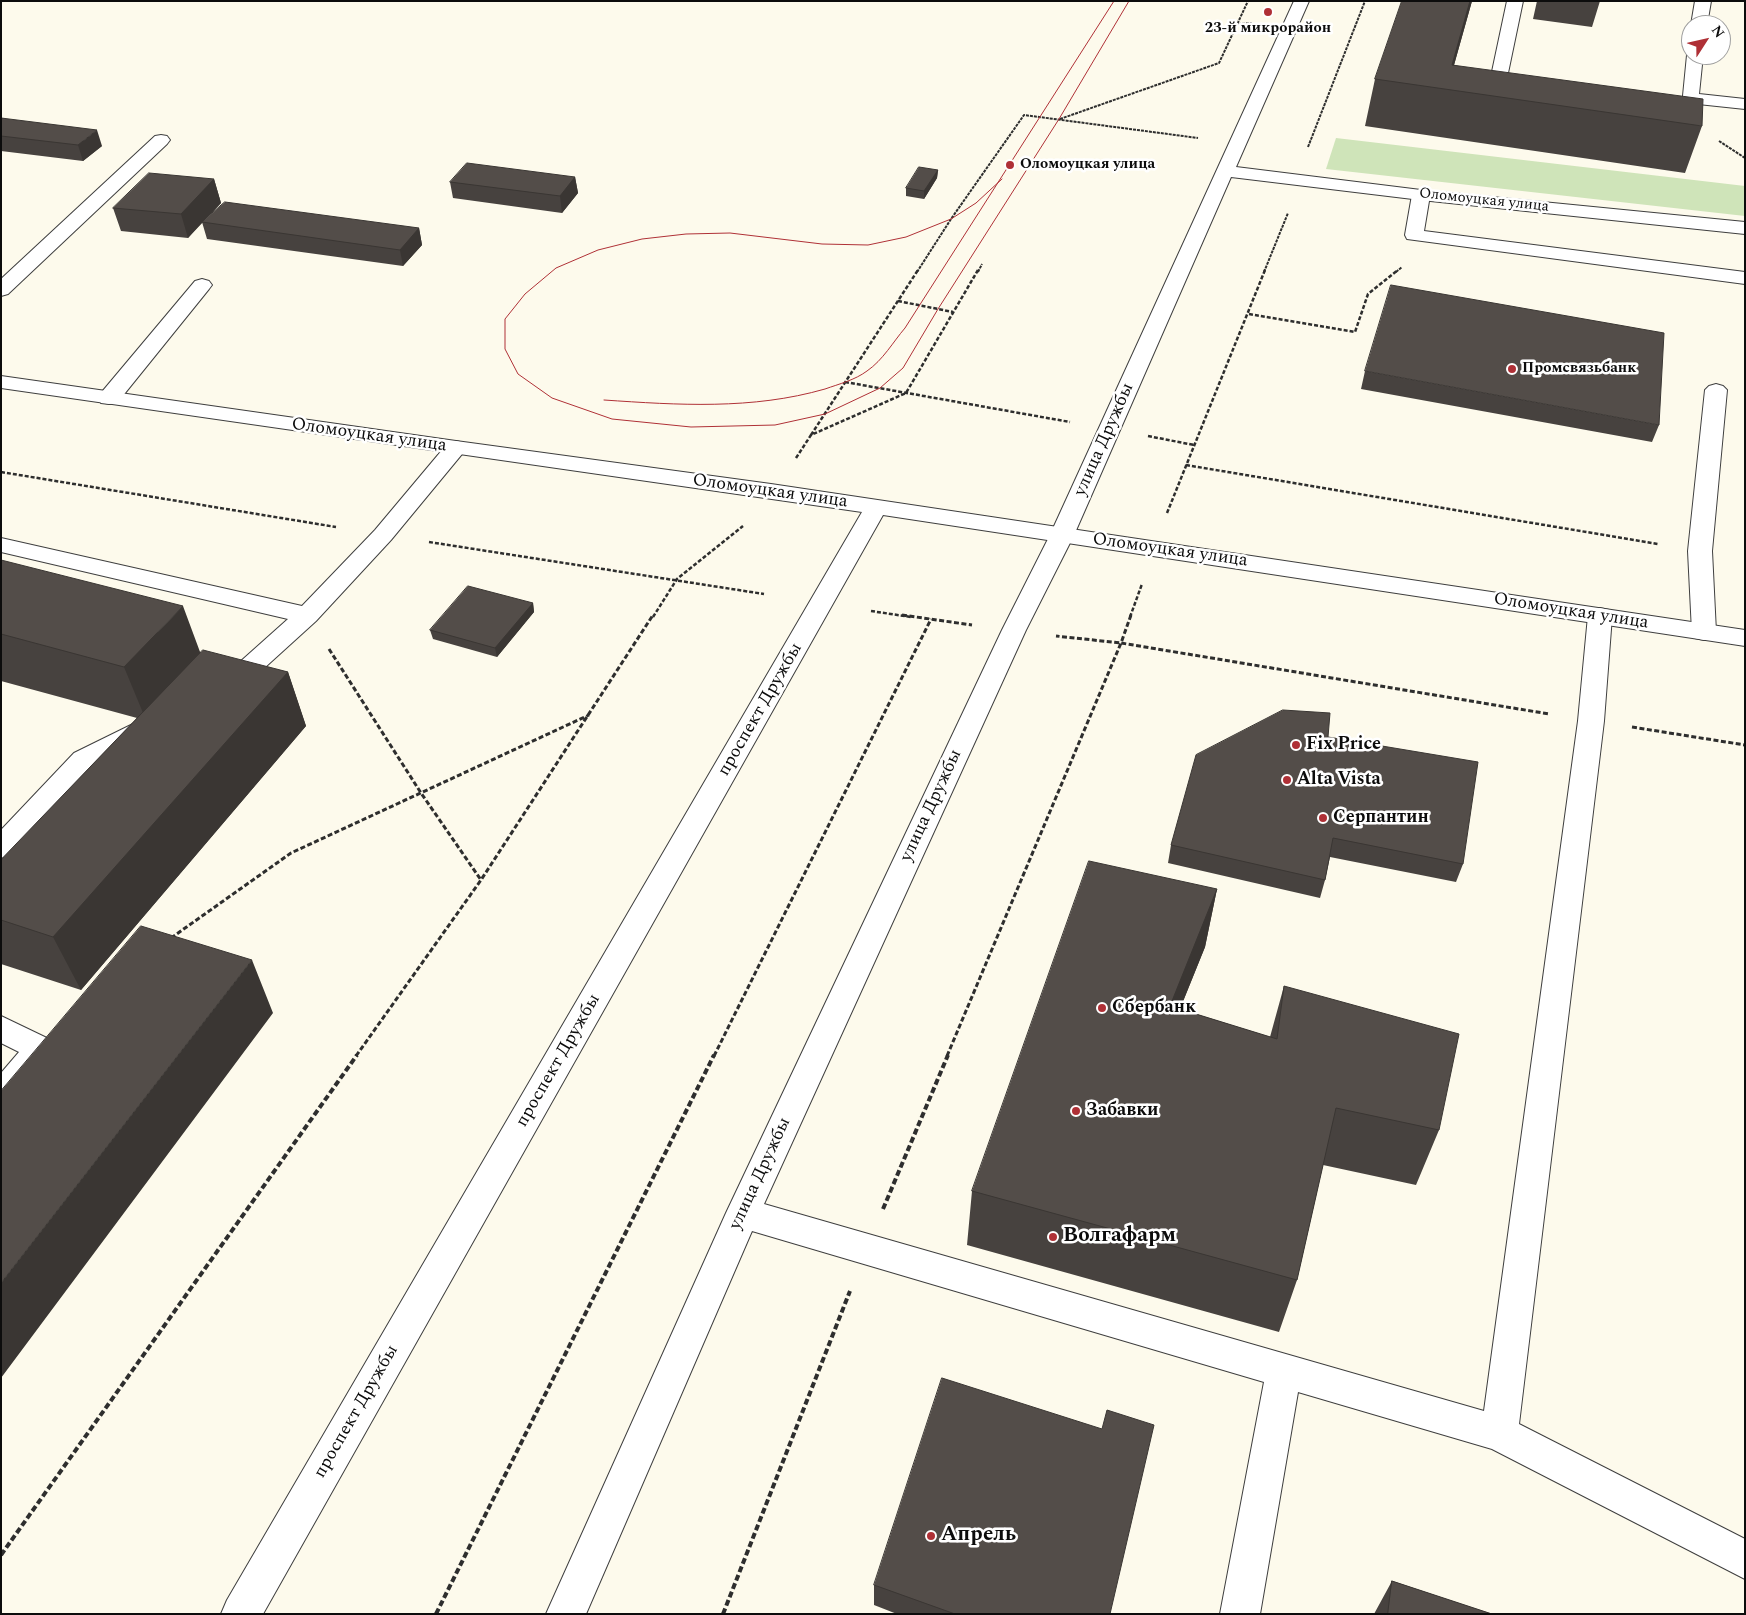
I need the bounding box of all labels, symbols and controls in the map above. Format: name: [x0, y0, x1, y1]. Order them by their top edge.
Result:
marker: 23-й микрорайон: [1262, 6, 1274, 18]
north arrow: [1681, 15, 1731, 65]
place label: 23-й микрорайон: [1205, 20, 1331, 38]
text: N: [1706, 21, 1730, 42]
place label: Оломоуцкая улица: [1020, 156, 1155, 174]
marker: Оломоуцкая улица: [1004, 159, 1016, 171]
street label: Оломоуцкая улица: [1418, 185, 1550, 217]
place label: Промсвязьбанк: [1522, 360, 1636, 378]
marker: Промсвязьбанк: [1506, 363, 1518, 375]
street label: улица Дружбы: [1070, 380, 1140, 500]
street label: Оломоуцкая улица: [290, 414, 448, 458]
street label: Оломоуцкая улица: [691, 470, 849, 514]
street label: Оломоуцкая улица: [1091, 529, 1249, 573]
street label: Оломоуцкая улица: [1492, 589, 1650, 635]
street label: проспект Дружбы: [714, 640, 808, 780]
place label: Fix Price: [1306, 734, 1381, 756]
marker: Fix Price: [1290, 739, 1302, 751]
street label: улица Дружбы: [897, 746, 967, 866]
place label: Alta Vista: [1297, 769, 1381, 791]
marker: Alta Vista: [1281, 774, 1293, 786]
place label: Серпантин: [1333, 807, 1429, 829]
marker: Серпантин: [1317, 812, 1329, 824]
street label: проспект Дружбы: [512, 991, 606, 1131]
place label: Сбербанк: [1112, 997, 1196, 1019]
marker: Сбербанк: [1096, 1002, 1108, 1014]
place label: Забавки: [1086, 1100, 1158, 1122]
marker: Забавки: [1070, 1105, 1082, 1117]
street label: улица Дружбы: [726, 1114, 796, 1234]
place label: Волгафарм: [1063, 1224, 1176, 1250]
marker: Волгафарм: [1047, 1231, 1059, 1243]
street label: проспект Дружбы: [310, 1342, 404, 1482]
place label: Апрель: [941, 1523, 1016, 1549]
marker: Апрель: [925, 1530, 937, 1542]

